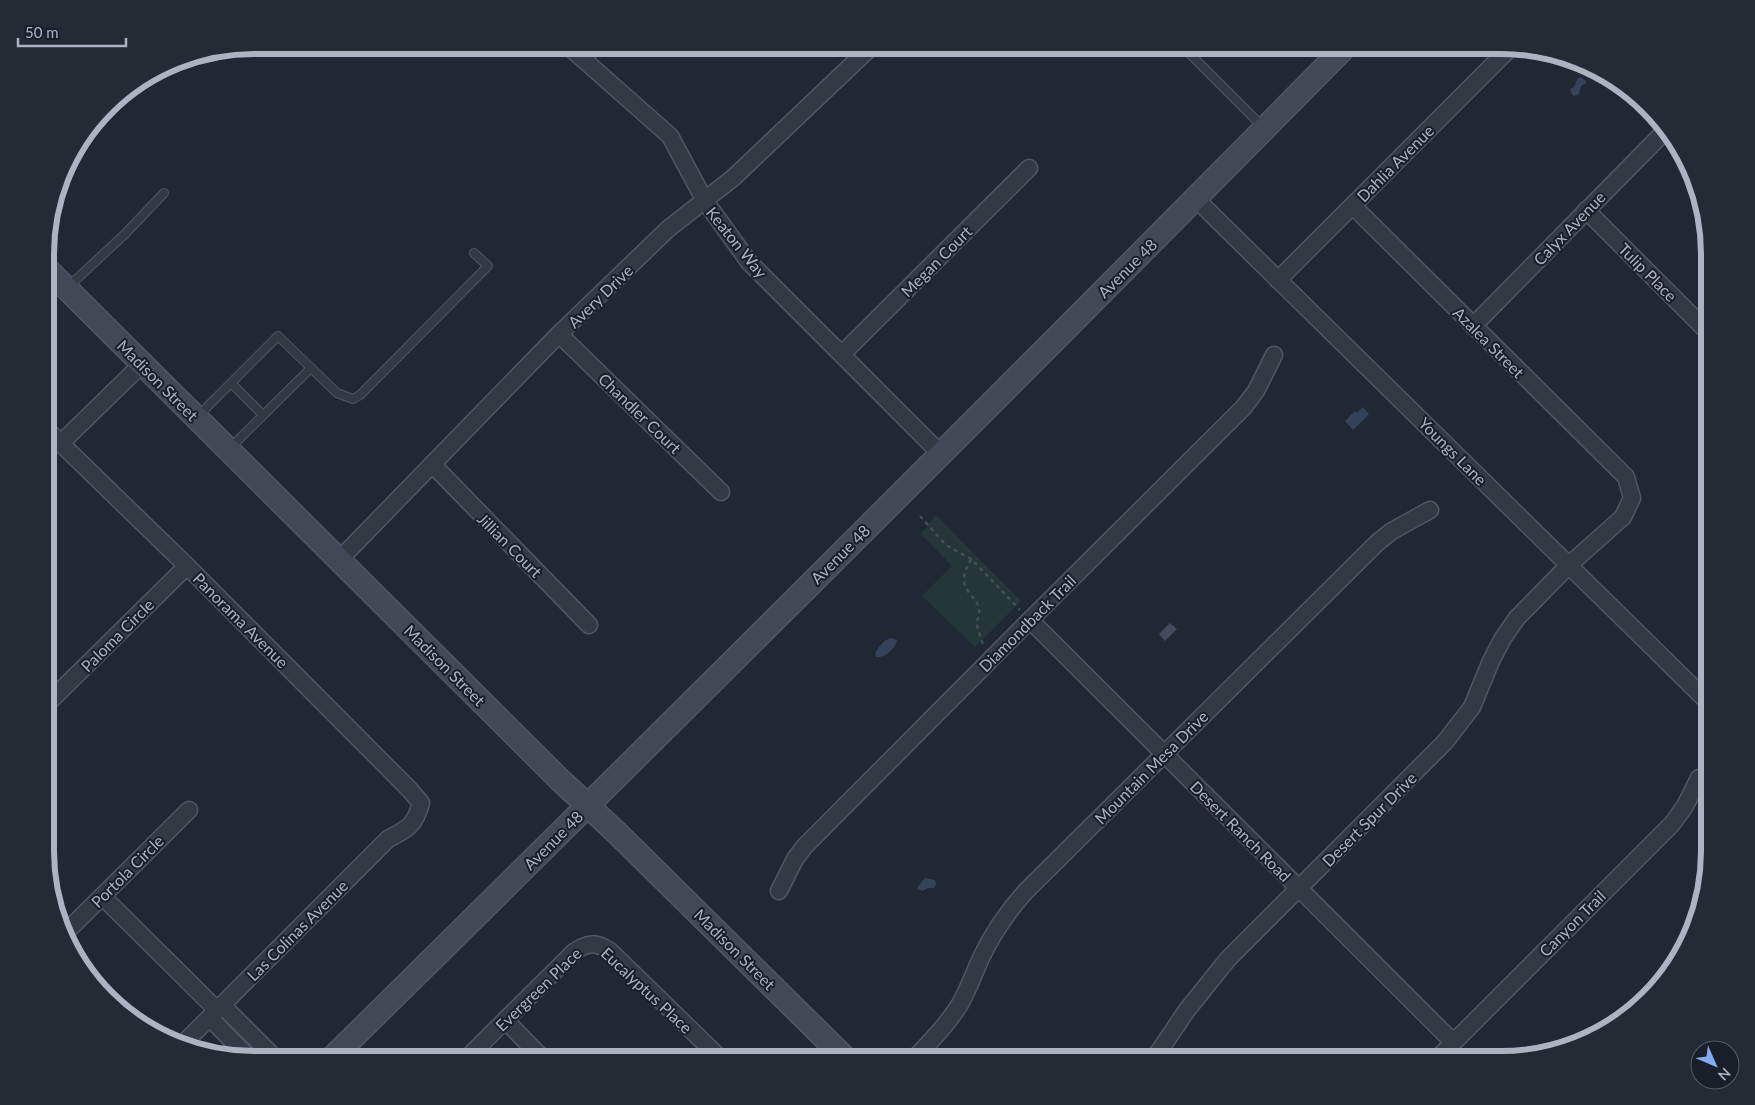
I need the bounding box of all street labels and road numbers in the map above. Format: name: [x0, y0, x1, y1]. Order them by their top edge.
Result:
street label: Dahlia Avenue: [1353, 121, 1437, 205]
street label: Calyx Avenue: [1529, 187, 1609, 269]
street label: Keaton Way: [703, 203, 772, 282]
street label: Megan Court: [897, 221, 976, 300]
street label: Avenue 48: [1094, 235, 1160, 301]
street label: Tulip Place: [1615, 239, 1681, 305]
street label: Avery Drive: [564, 260, 636, 332]
street label: Azalea Street: [1450, 303, 1529, 382]
street label: Madison Street: [114, 336, 203, 425]
street label: Chandler Court: [595, 369, 685, 457]
street label: Youngs Lane: [1415, 413, 1491, 489]
street label: Jillian Court: [474, 509, 546, 581]
street label: Avenue 48: [807, 521, 873, 587]
street label: Panorama Avenue: [190, 569, 292, 671]
street label: Diamondback Trail: [975, 571, 1079, 675]
street label: Paloma Circle: [77, 595, 157, 675]
street label: Madison Street: [401, 621, 490, 710]
street label: Mountain Mesa Drive: [1090, 706, 1212, 828]
street label: Desert Spur Drive: [1318, 768, 1420, 870]
street label: Desert Ranch Road: [1187, 777, 1295, 885]
street label: Avenue 48: [520, 807, 586, 873]
street label: Portola Circle: [87, 831, 167, 911]
street label: Las Colinas Avenue: [243, 876, 351, 984]
street label: Canyon Trail: [1535, 886, 1609, 960]
street label: Madison Street: [691, 905, 780, 994]
street label: Evergreen Place: [491, 943, 585, 1035]
street label: Eucalyptus Place: [598, 943, 696, 1037]

